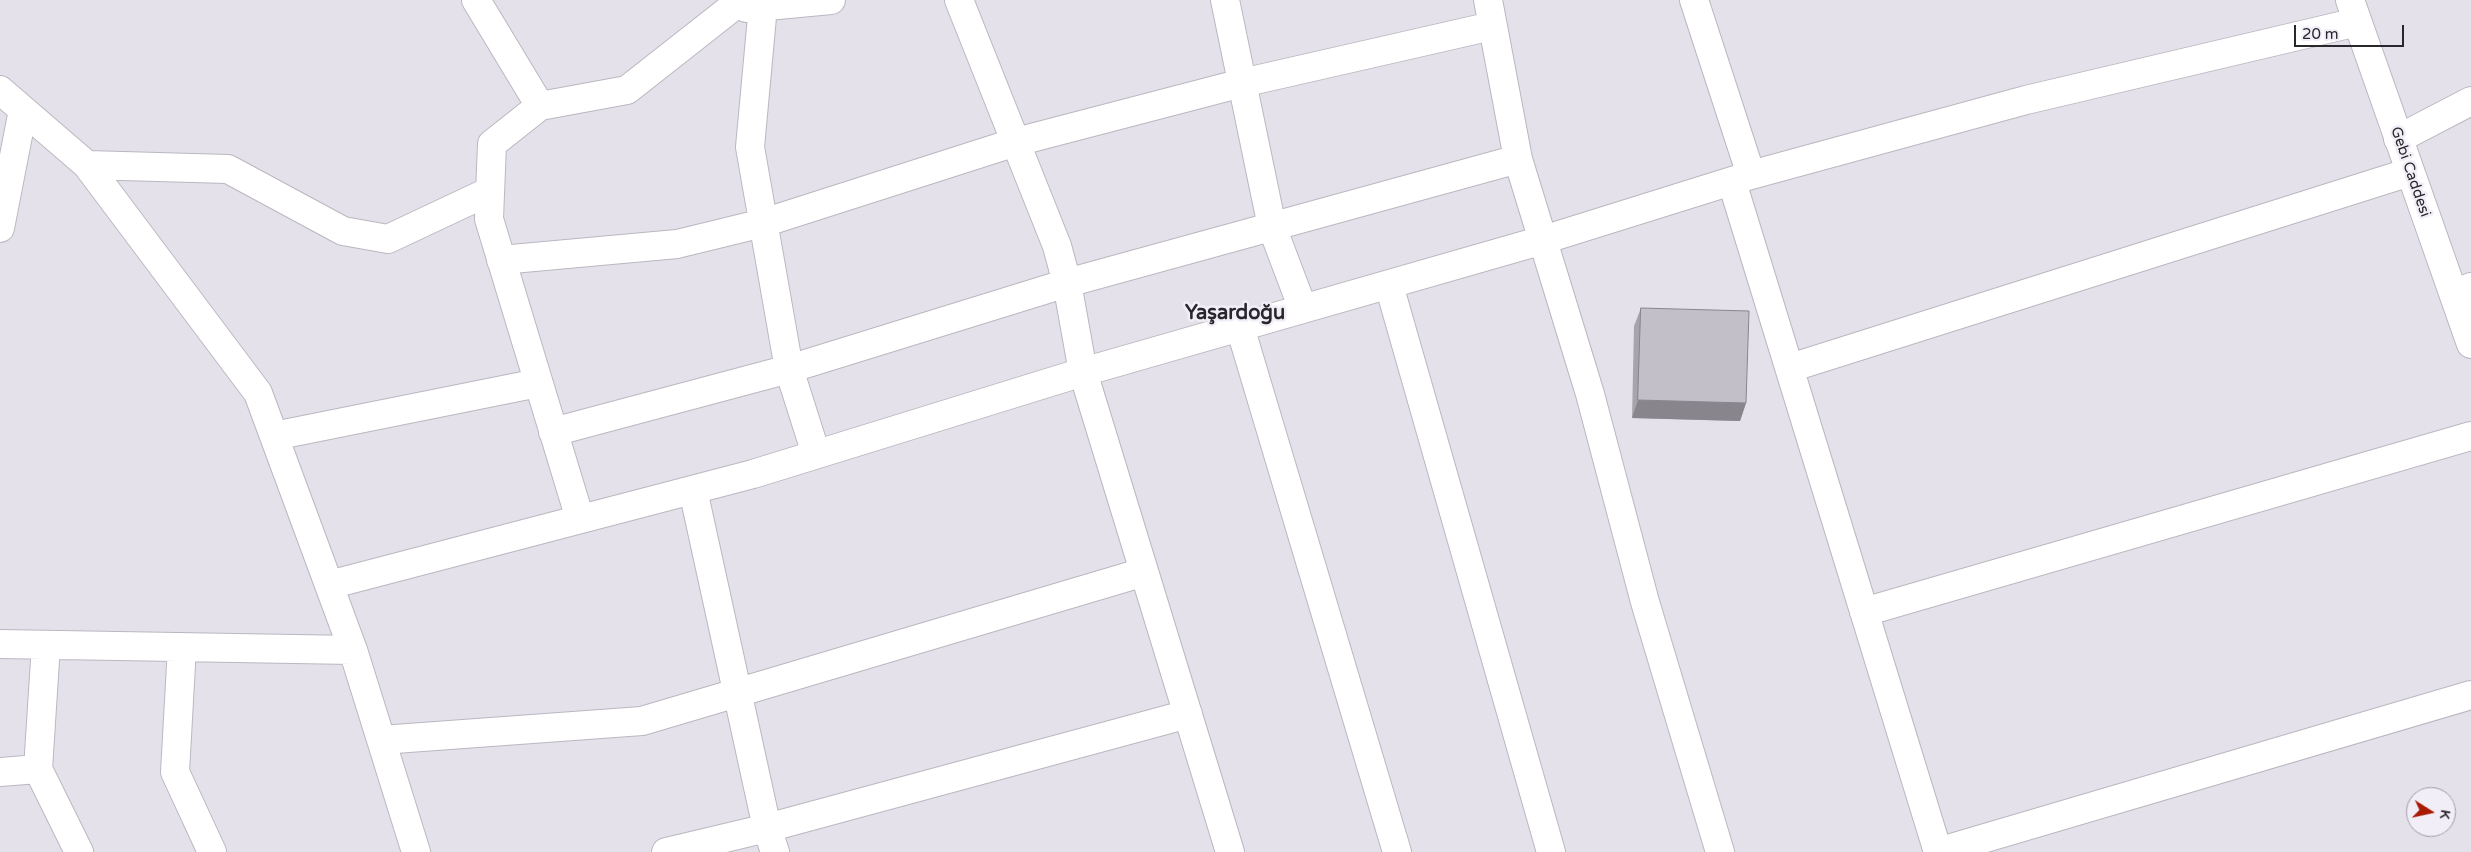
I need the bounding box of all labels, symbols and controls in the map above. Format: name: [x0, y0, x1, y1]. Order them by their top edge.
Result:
scale bar: [2296, 15, 2406, 47]
text: 20 m: [2302, 25, 2339, 43]
street label: Gebi Caddesi: [2386, 125, 2434, 219]
district label: Yaşardoğu: [1185, 302, 1285, 326]
north arrow: [2406, 787, 2456, 837]
text: K: [2436, 808, 2454, 821]

